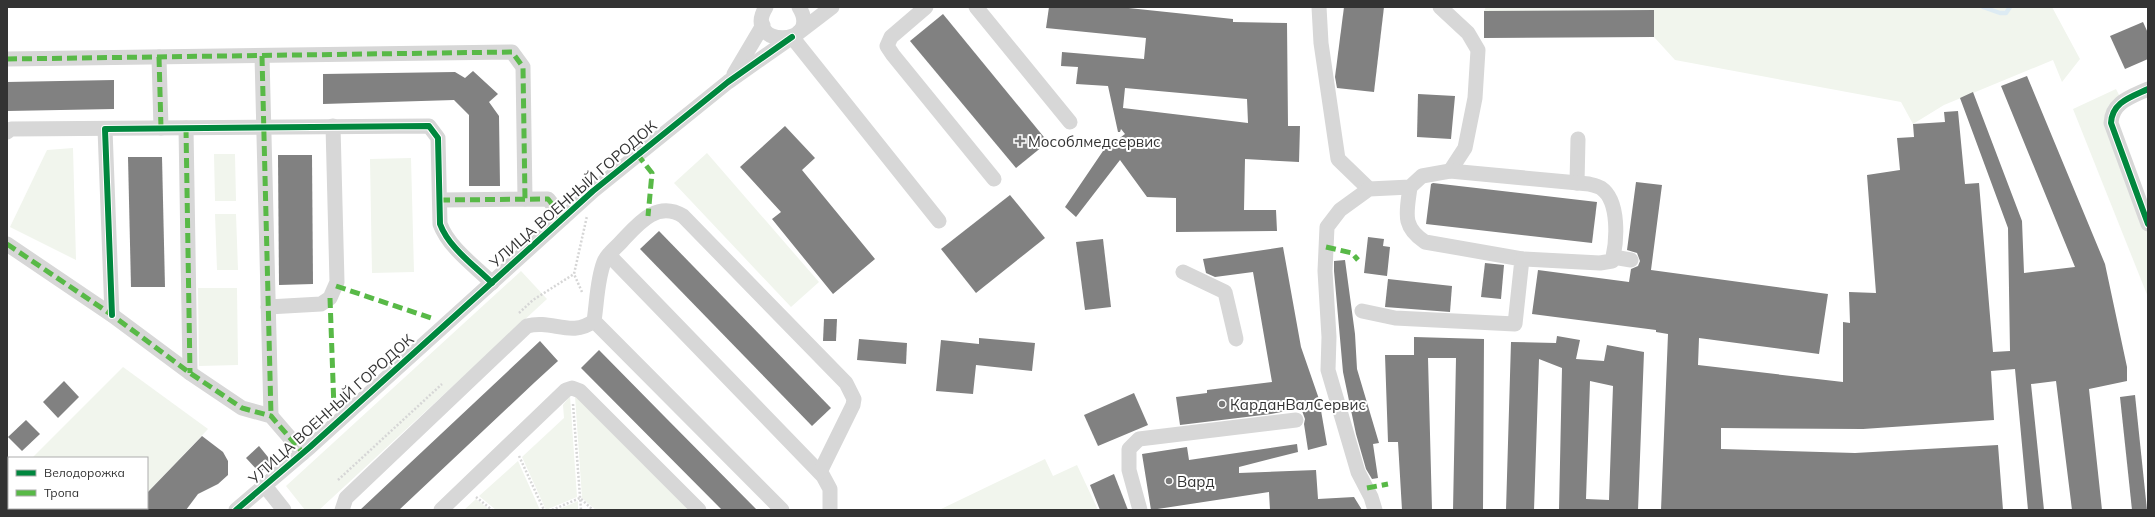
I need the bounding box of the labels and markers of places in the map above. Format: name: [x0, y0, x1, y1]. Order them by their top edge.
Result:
place label: Мособлмедсервис: [1028, 132, 1161, 151]
marker: Мособлмедсервис: [1015, 136, 1025, 146]
place label: КарданВалСервис: [1230, 395, 1366, 414]
marker: КарданВалСервис: [1217, 399, 1227, 409]
place label: Вард: [1177, 472, 1215, 491]
marker: Вард: [1164, 476, 1174, 486]

